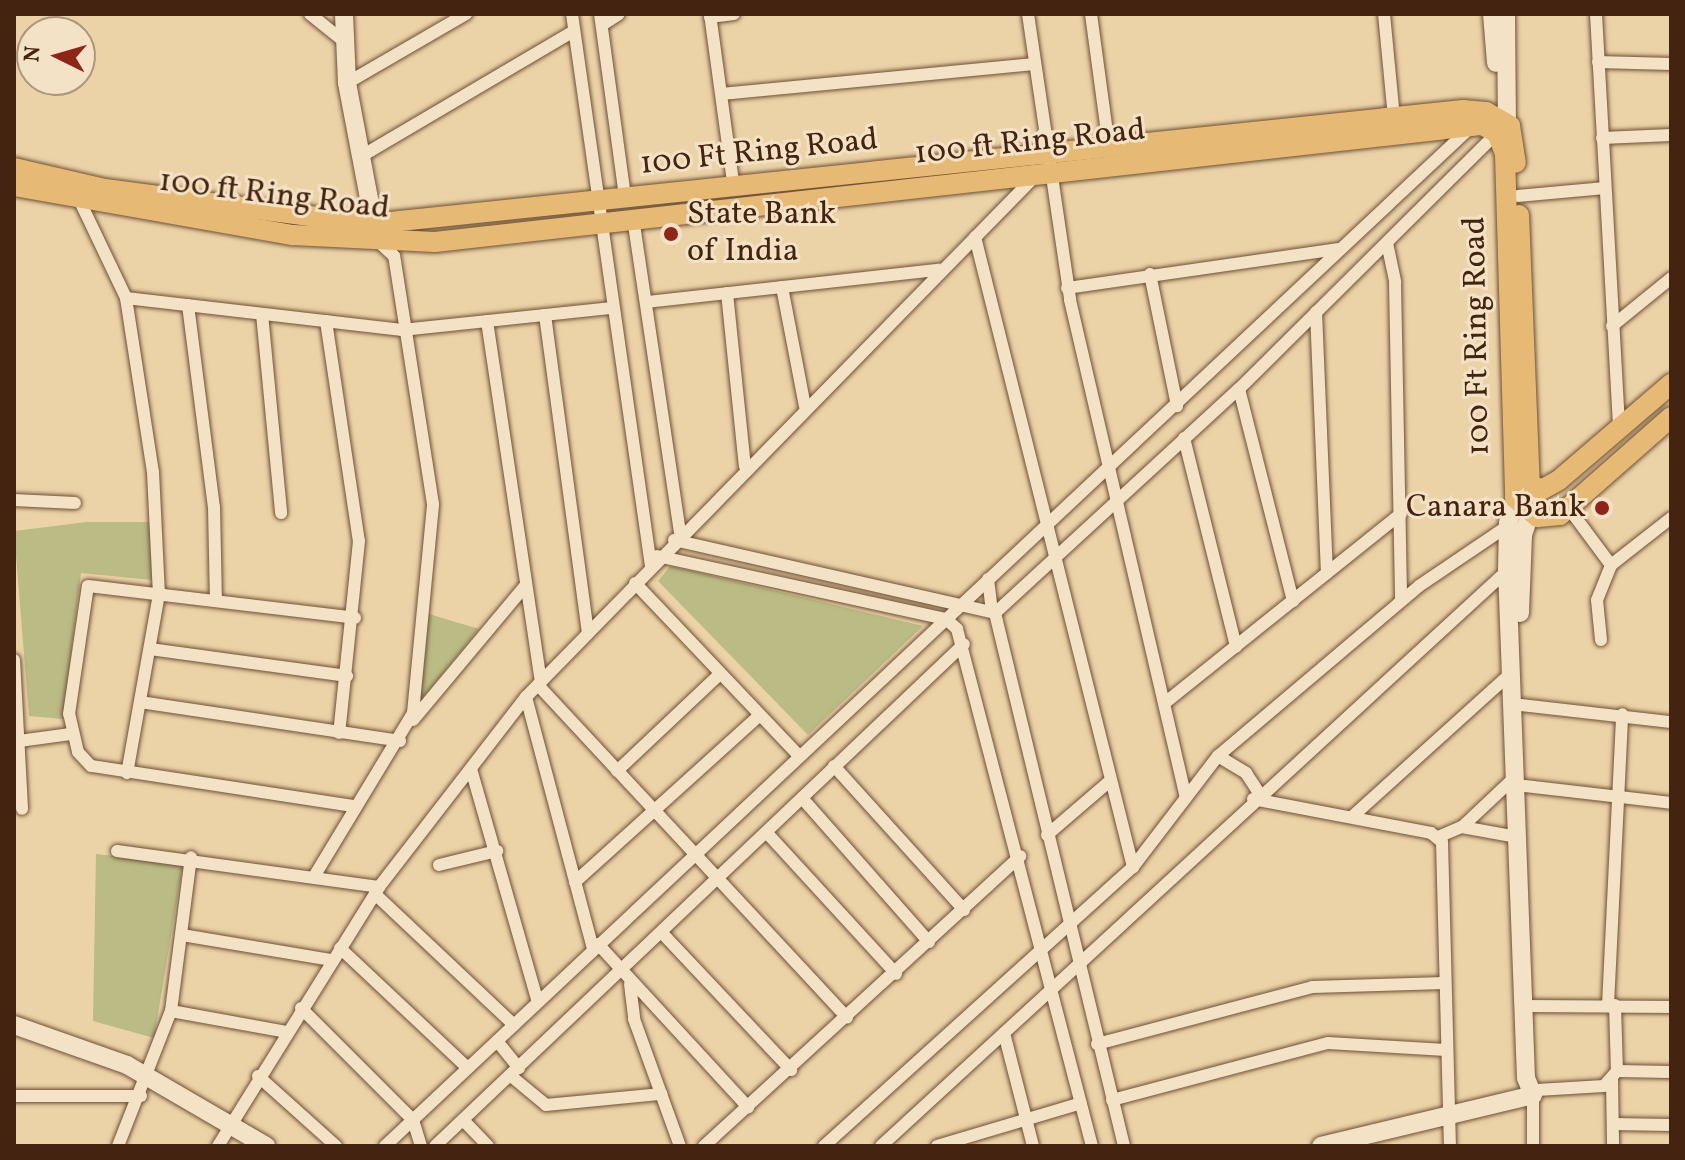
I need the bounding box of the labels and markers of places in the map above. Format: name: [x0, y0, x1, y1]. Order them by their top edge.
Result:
place label: State Bank of India: [687, 197, 836, 272]
marker: State Bank of India: [662, 225, 680, 243]
place label: Canara Bank: [1406, 489, 1586, 527]
marker: Canara Bank: [1593, 499, 1611, 517]

